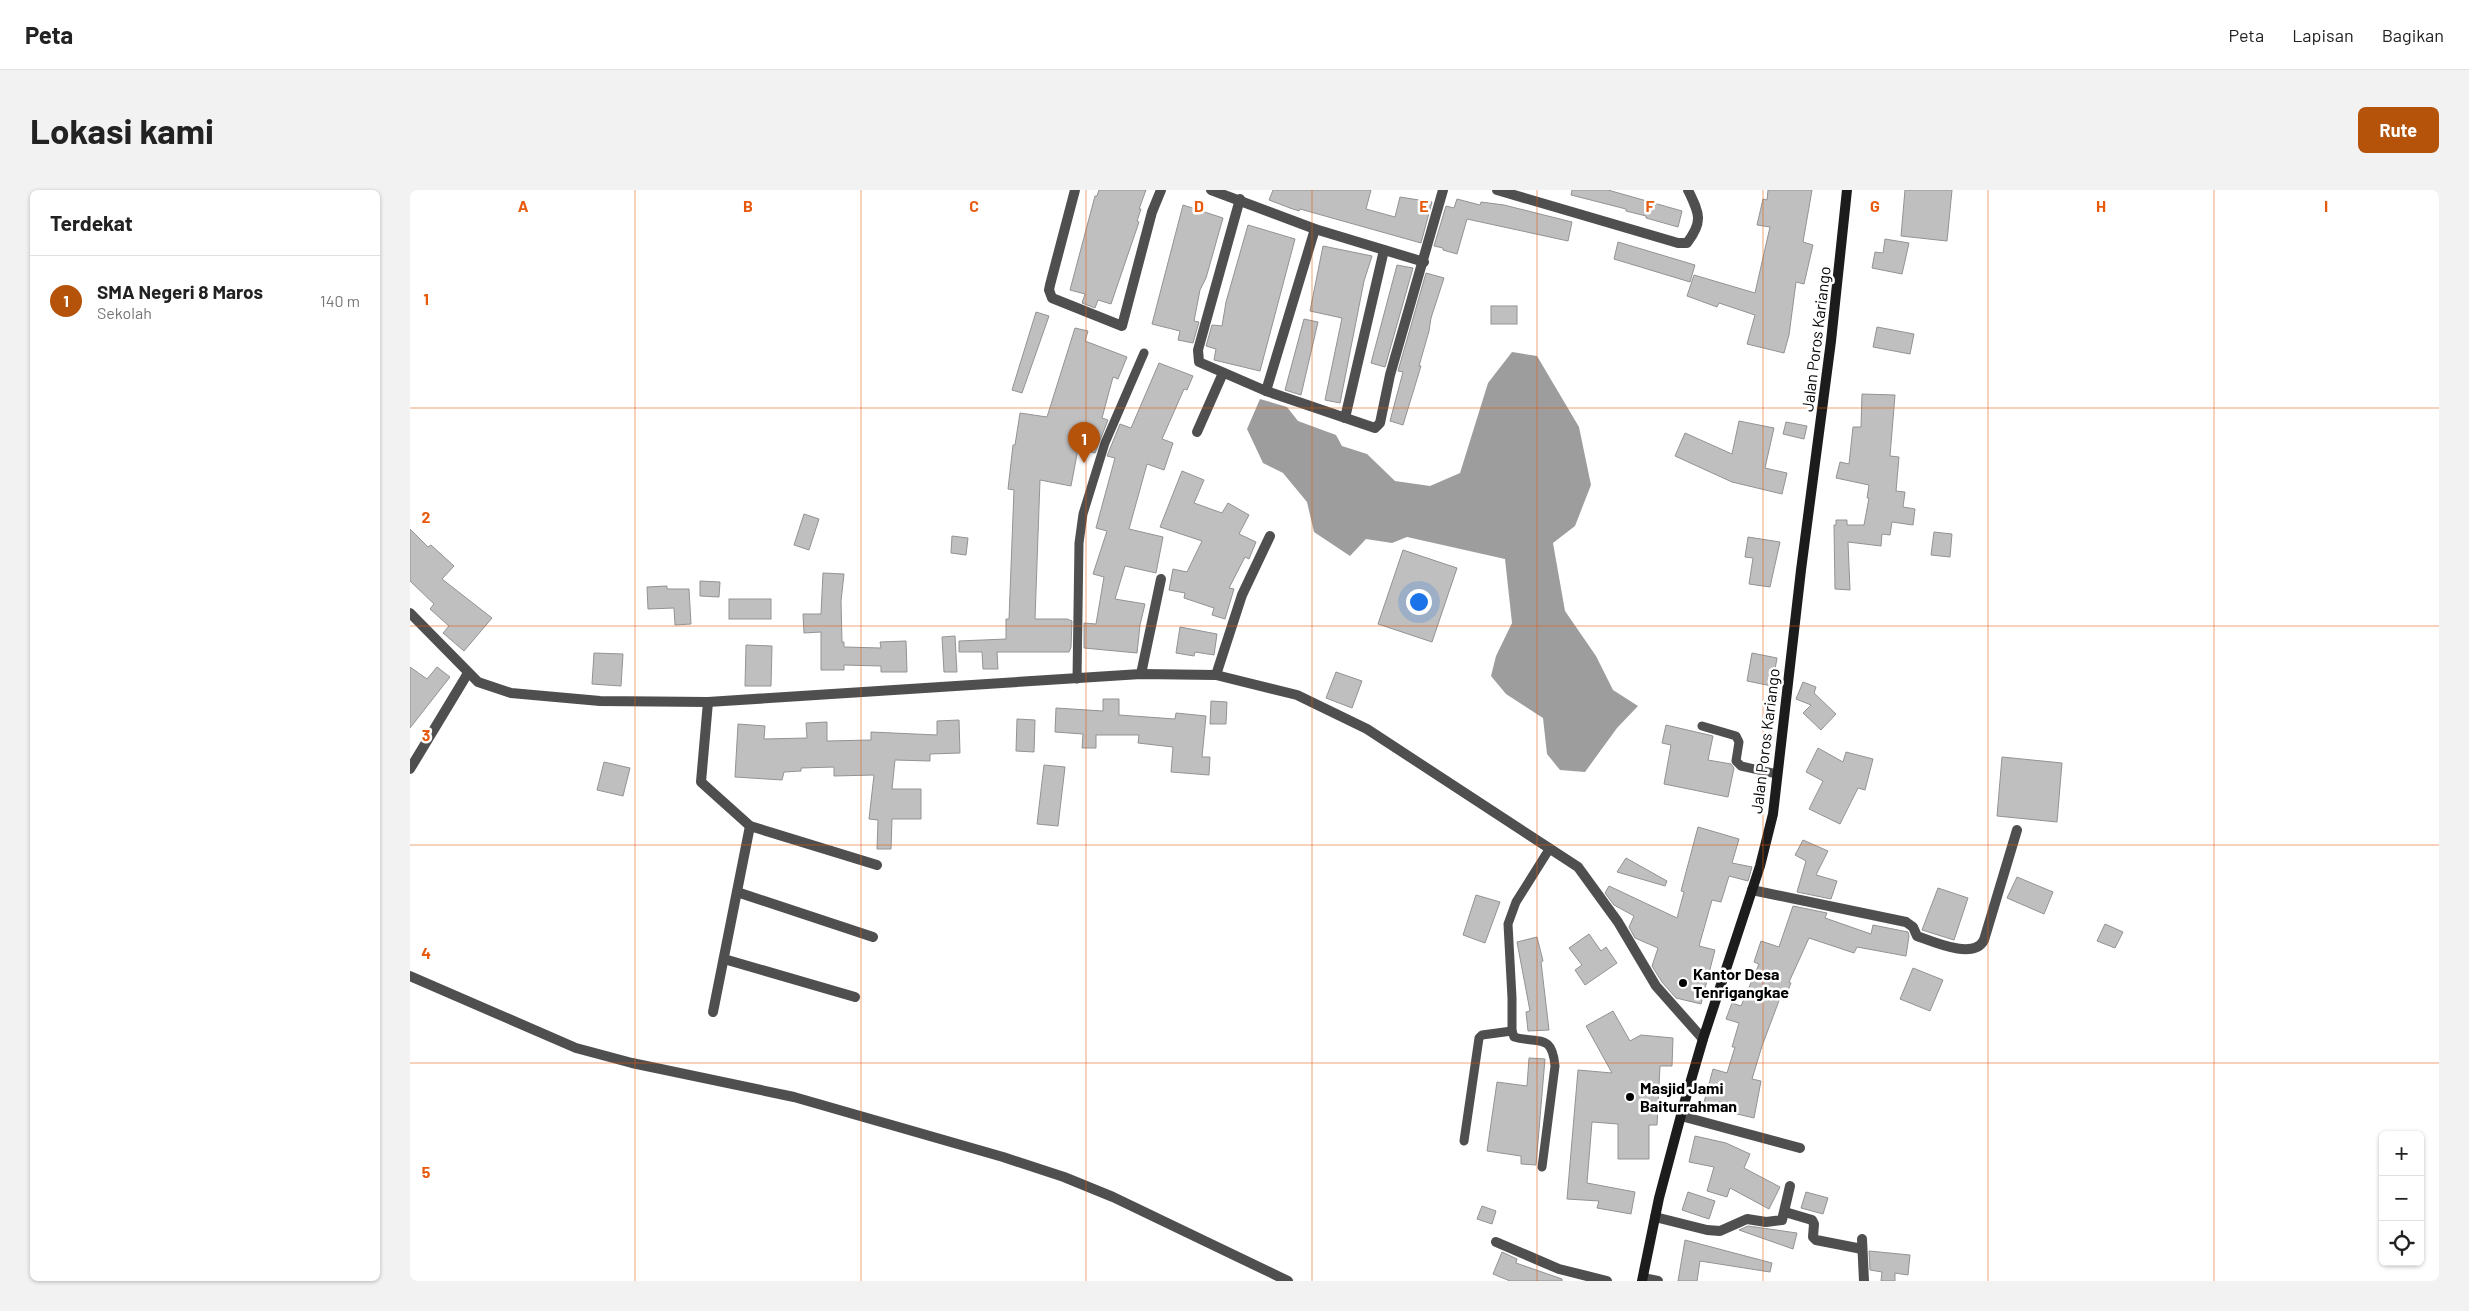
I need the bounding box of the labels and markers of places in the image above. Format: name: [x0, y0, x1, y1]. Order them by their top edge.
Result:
pin: 1: [1068, 422, 1100, 463]
place label: Kantor Desa Tenrigangkae: [1693, 964, 1789, 1001]
marker: Kantor Desa Tenrigangkae: [1677, 977, 1689, 989]
place label: Masjid Jami Baiturrahman: [1640, 1078, 1737, 1115]
marker: Masjid Jami Baiturrahman: [1624, 1091, 1636, 1103]

